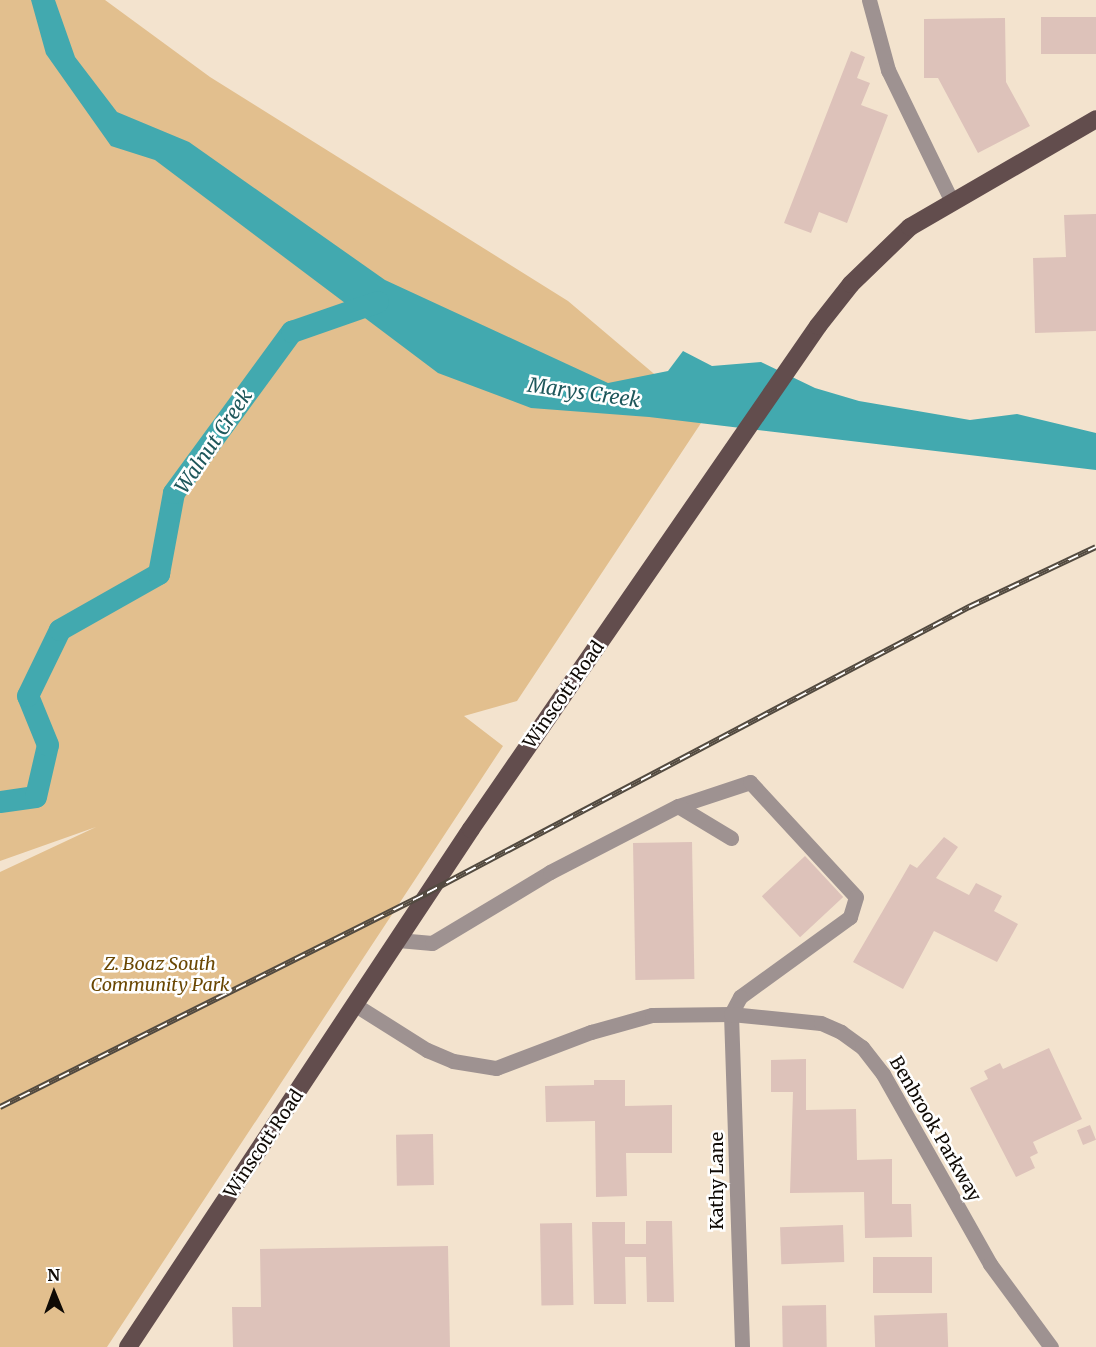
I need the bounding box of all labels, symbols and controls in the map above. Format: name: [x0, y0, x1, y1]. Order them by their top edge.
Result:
water label: Marys Creek: [526, 372, 642, 412]
water label: Walnut Creek: [169, 384, 257, 498]
street label: Winscott Road: [519, 637, 609, 753]
park label: Z. Boaz South Community Park: [90, 954, 230, 996]
street label: Benbrook Parkway: [885, 1053, 985, 1205]
street label: Winscott Road: [220, 1086, 308, 1202]
street label: Kathy Lane: [706, 1132, 728, 1230]
north arrow: [24, 1263, 84, 1323]
text: N: [47, 1265, 60, 1285]

